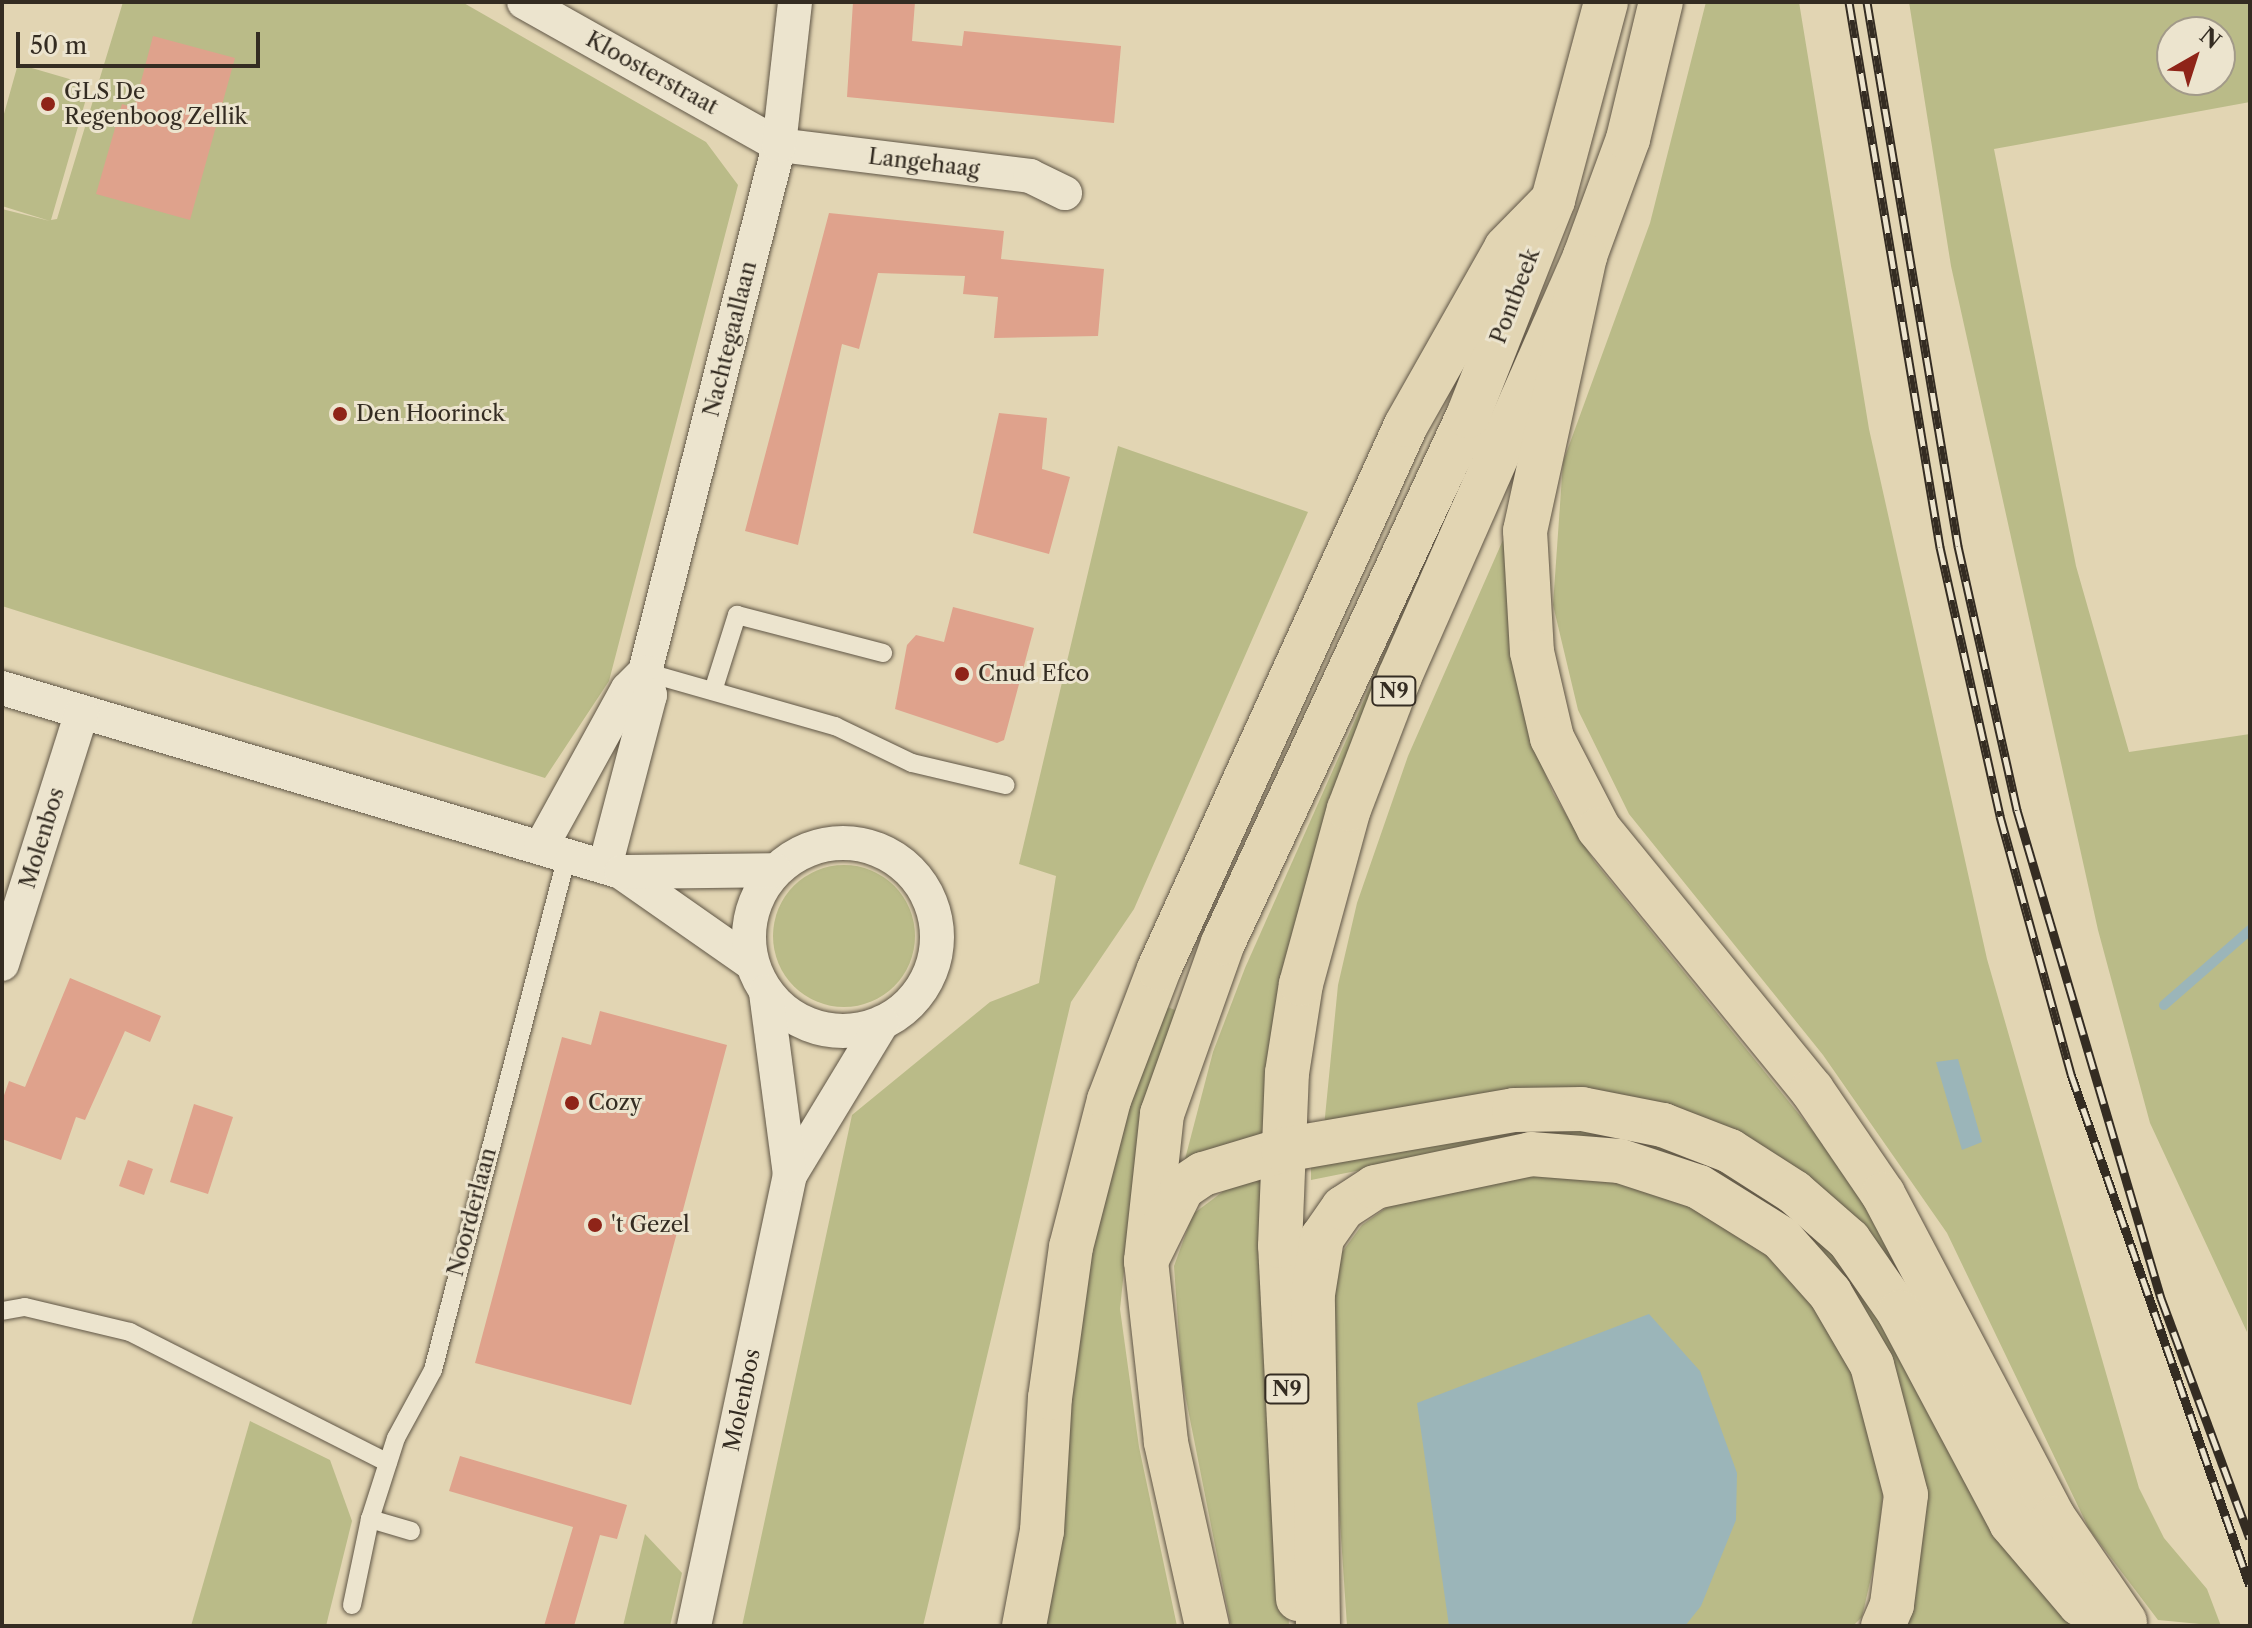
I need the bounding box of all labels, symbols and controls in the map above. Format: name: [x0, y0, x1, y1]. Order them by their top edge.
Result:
scale bar: [20, 16, 264, 66]
north arrow: [2156, 16, 2236, 96]
text: N: [2194, 22, 2226, 55]
street label: Kloosterstraat: [581, 26, 723, 120]
text: 50 m: [30, 31, 87, 60]
place label: GLS De Regenboog Zellik: [64, 78, 247, 130]
marker: GLS De Regenboog Zellik: [39, 95, 57, 113]
street label: Langehaag: [867, 143, 981, 183]
street label: Pontbeek: [1485, 245, 1545, 347]
street label: Nachtegaallaan: [698, 258, 762, 420]
place label: Den Hoorinck: [356, 401, 505, 427]
marker: Den Hoorinck: [331, 405, 349, 423]
place label: Cnud Efco: [978, 661, 1089, 687]
marker: Cnud Efco: [953, 665, 971, 683]
road number: N9: [1370, 675, 1418, 707]
street label: Molenbos: [14, 784, 70, 892]
place label: Cozy: [588, 1090, 642, 1116]
marker: Cozy: [563, 1094, 581, 1112]
street label: Noorderlaan: [442, 1145, 502, 1279]
place label: 't Gezel: [611, 1212, 690, 1238]
marker: 't Gezel: [586, 1216, 604, 1234]
street label: Molenbos: [718, 1346, 766, 1454]
road number: N9: [1263, 1373, 1311, 1405]

